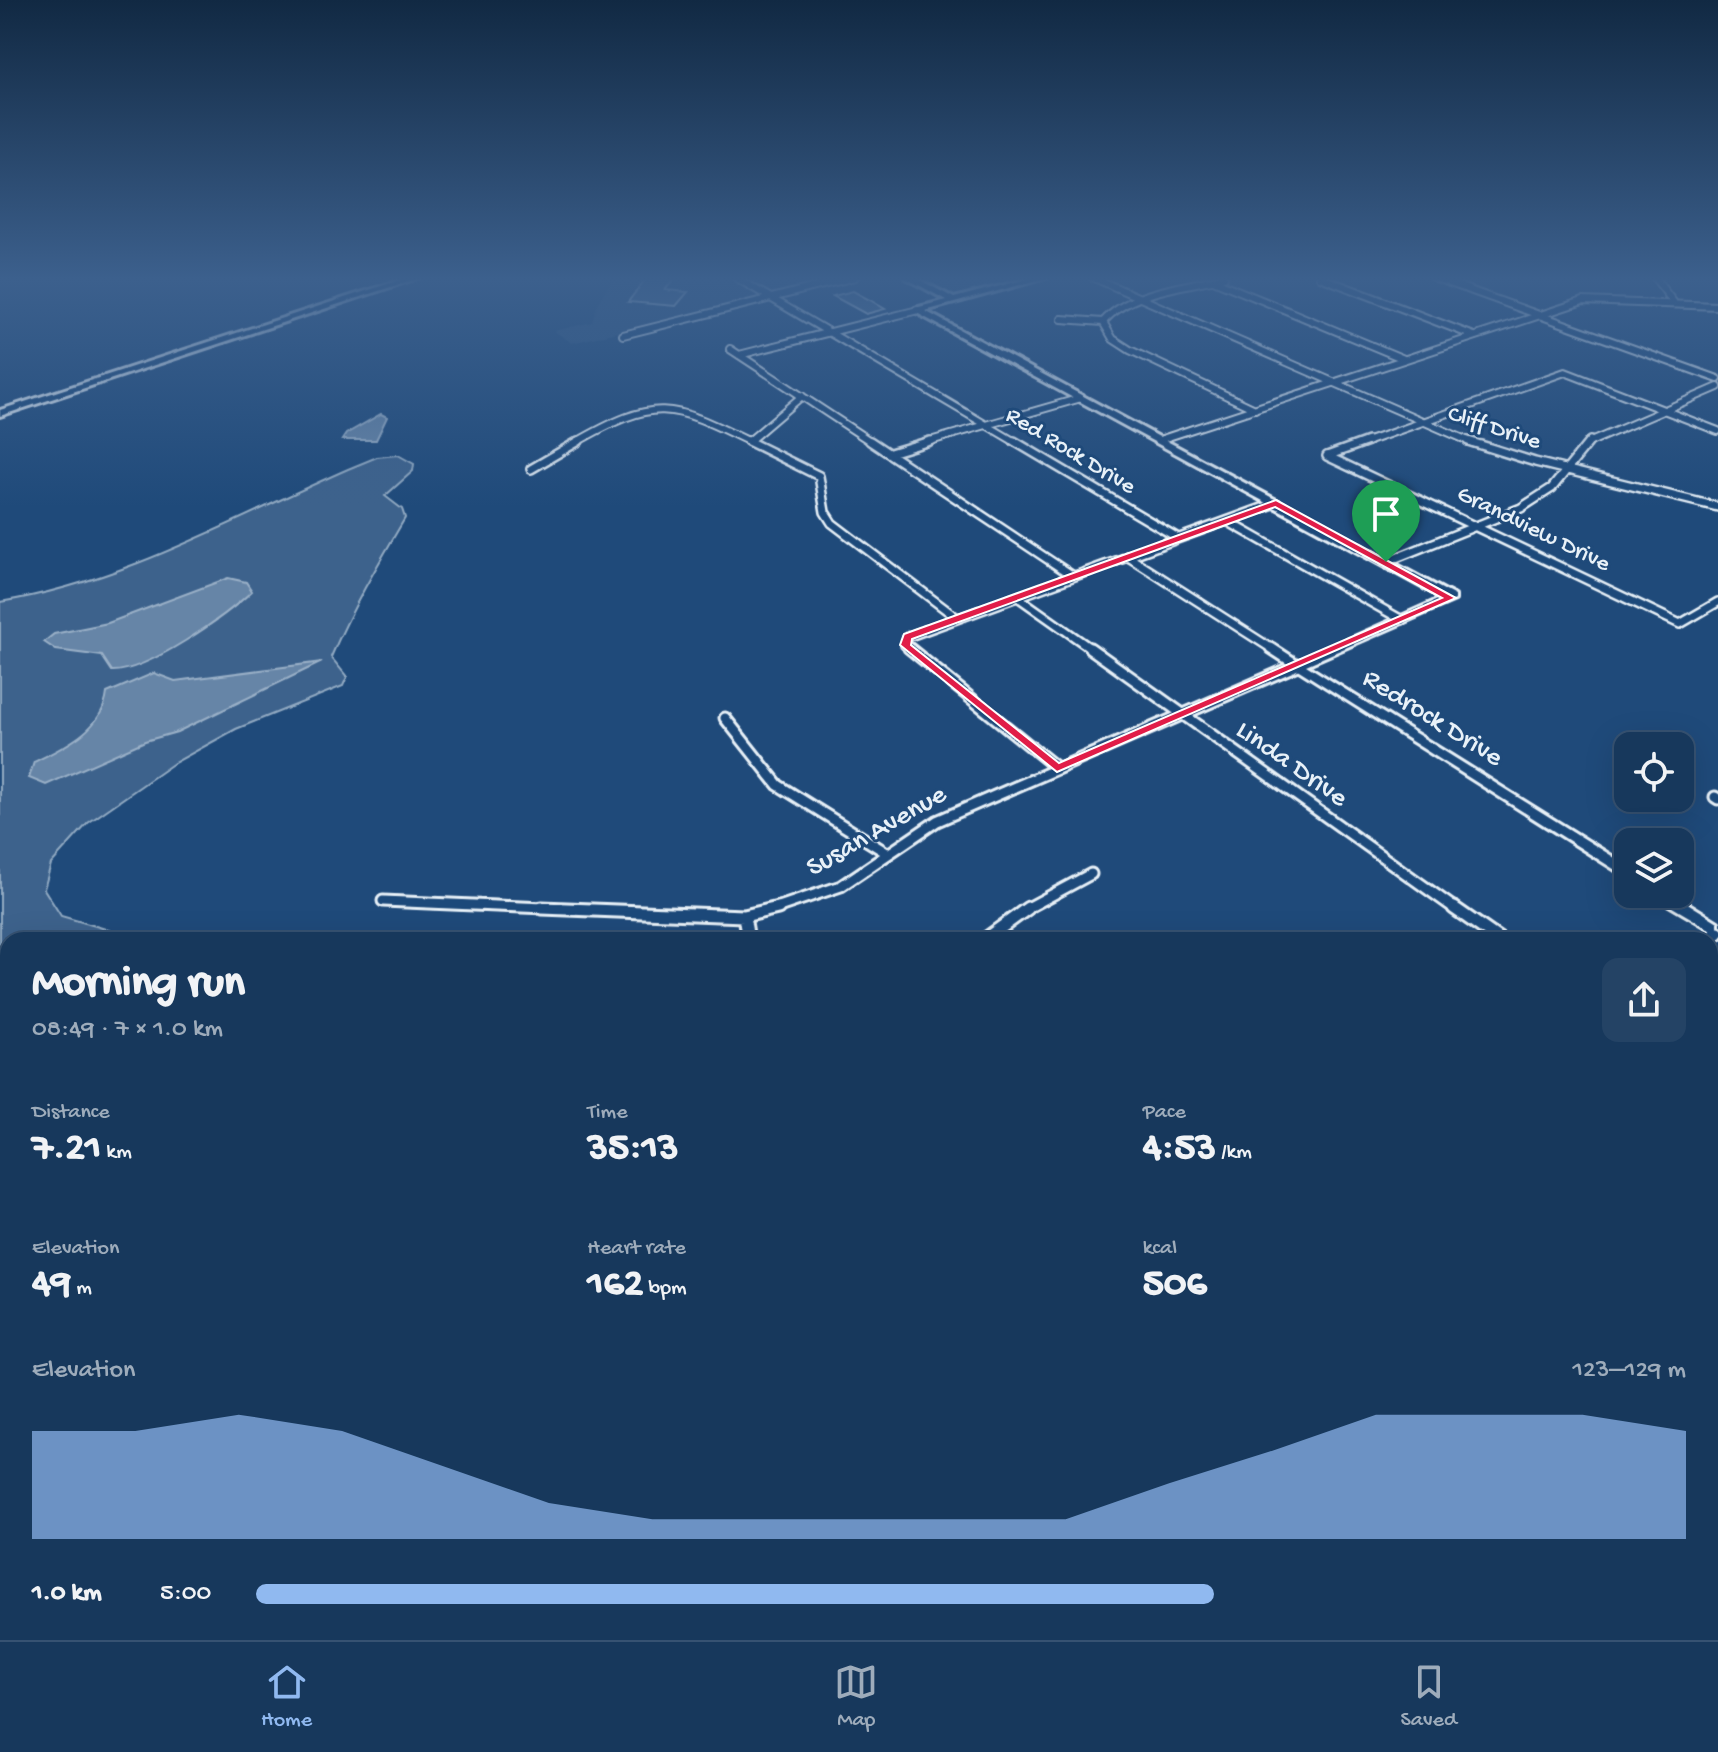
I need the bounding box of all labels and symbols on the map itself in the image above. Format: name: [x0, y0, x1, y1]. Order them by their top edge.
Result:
street label: Cliff Drive: [1444, 400, 1545, 458]
street label: Red Rock Drive: [1000, 402, 1141, 502]
pin: [1352, 480, 1420, 562]
street label: Grandview Drive: [1452, 480, 1615, 580]
street label: Redrock Drive: [1356, 663, 1509, 776]
street label: Linda Drive: [1229, 714, 1354, 816]
street label: Susan Avenue: [801, 778, 953, 885]

